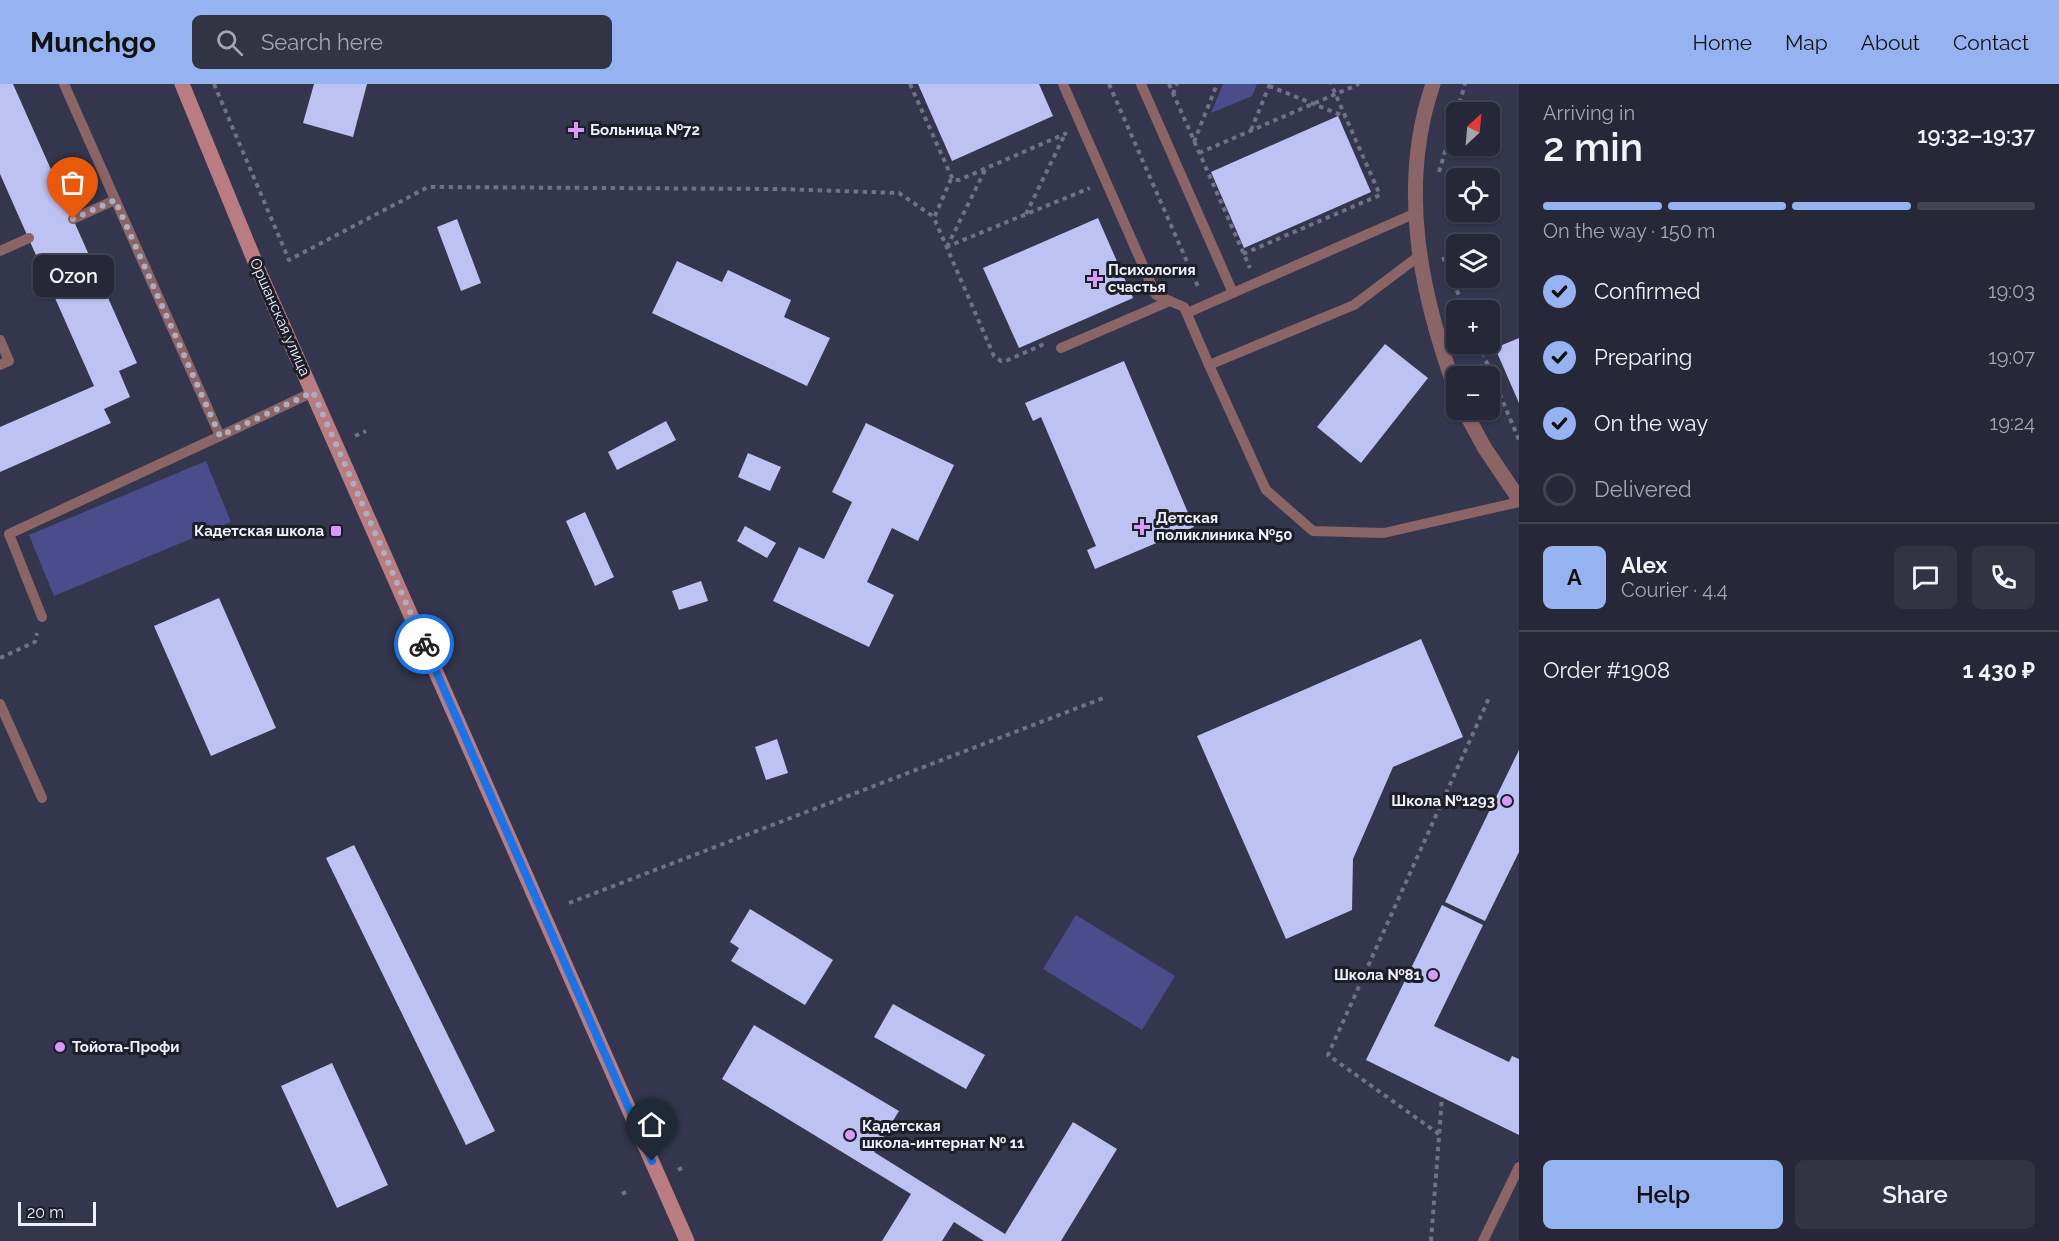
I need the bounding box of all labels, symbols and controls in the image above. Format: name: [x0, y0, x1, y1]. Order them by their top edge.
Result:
search box: [192, 15, 612, 69]
text: Munchgo: [30, 26, 156, 59]
icon: search: [213, 26, 246, 59]
text: Search here: [261, 29, 383, 55]
text: Home: [1693, 30, 1752, 55]
text: Map: [1785, 30, 1828, 55]
text: About: [1861, 30, 1920, 55]
text: Contact: [1953, 30, 2029, 55]
text: Arriving in: [1543, 101, 1635, 125]
north arrow: [1446, 102, 1500, 156]
map controls: [1446, 102, 1500, 420]
marker: Больница №72: [567, 121, 585, 139]
place label: Больница №72: [590, 121, 700, 139]
text: 19:32–19:37: [1917, 122, 2035, 148]
text: 2 min: [1543, 124, 1643, 170]
pin: [47, 157, 98, 219]
icon: bag: [56, 166, 89, 199]
button: locate: [1446, 168, 1500, 222]
text: On the way · 150 m: [1543, 219, 1715, 243]
button: layers: [1446, 234, 1500, 288]
callout: Ozon: [32, 255, 113, 297]
street label: Оршанская улица: [246, 255, 314, 379]
place label: Психология счастья: [1108, 261, 1196, 296]
text: Ozon: [49, 264, 98, 288]
marker: Психология счастья: [1086, 270, 1104, 288]
icon: check: [1543, 275, 1576, 308]
text: Confirmed: [1594, 278, 1701, 304]
text: 19:03: [1988, 279, 2035, 303]
button: +: [1446, 300, 1500, 354]
icon: check: [1543, 341, 1576, 374]
text: Preparing: [1594, 344, 1692, 370]
text: 19:07: [1988, 345, 2035, 369]
button: −: [1446, 366, 1500, 420]
icon: check: [1543, 407, 1576, 440]
text: On the way: [1594, 410, 1708, 436]
text: 19:24: [1990, 411, 2035, 435]
text: Delivered: [1594, 476, 1692, 502]
place label: Детская поликлиника №50: [1156, 509, 1293, 544]
marker: Детская поликлиника №50: [1133, 518, 1151, 536]
place label: Кадетская школа: [194, 522, 324, 540]
marker: Кадетская школа: [329, 524, 343, 538]
button: chat: [1894, 546, 1957, 609]
button: phone: [1972, 546, 2035, 609]
text: Alex: [1621, 552, 1667, 578]
text: A: [1567, 564, 1582, 590]
text: Courier · 4.4: [1621, 578, 1728, 602]
courier: [394, 614, 454, 674]
icon: bike: [408, 628, 441, 661]
text: Order #1908: [1543, 657, 1670, 683]
text: 1 430 ₽: [1962, 657, 2035, 683]
place label: Школа №1293: [1391, 792, 1495, 810]
marker: Школа №1293: [1500, 794, 1514, 808]
place label: Школа №81: [1334, 966, 1422, 984]
marker: Школа №81: [1426, 968, 1440, 982]
place label: Тойота-Профи: [72, 1038, 179, 1056]
marker: Тойота-Профи: [53, 1040, 67, 1054]
pin: [626, 1099, 677, 1161]
icon: home: [635, 1108, 668, 1141]
place label: Кадетская школа-интернат № 11: [862, 1117, 1025, 1152]
marker: Кадетская школа-интернат № 11: [843, 1128, 857, 1142]
button: Help: [1543, 1160, 1783, 1229]
button: Share: [1795, 1160, 2035, 1229]
scale bar: [18, 1199, 96, 1226]
text: 20 m: [27, 1203, 64, 1222]

